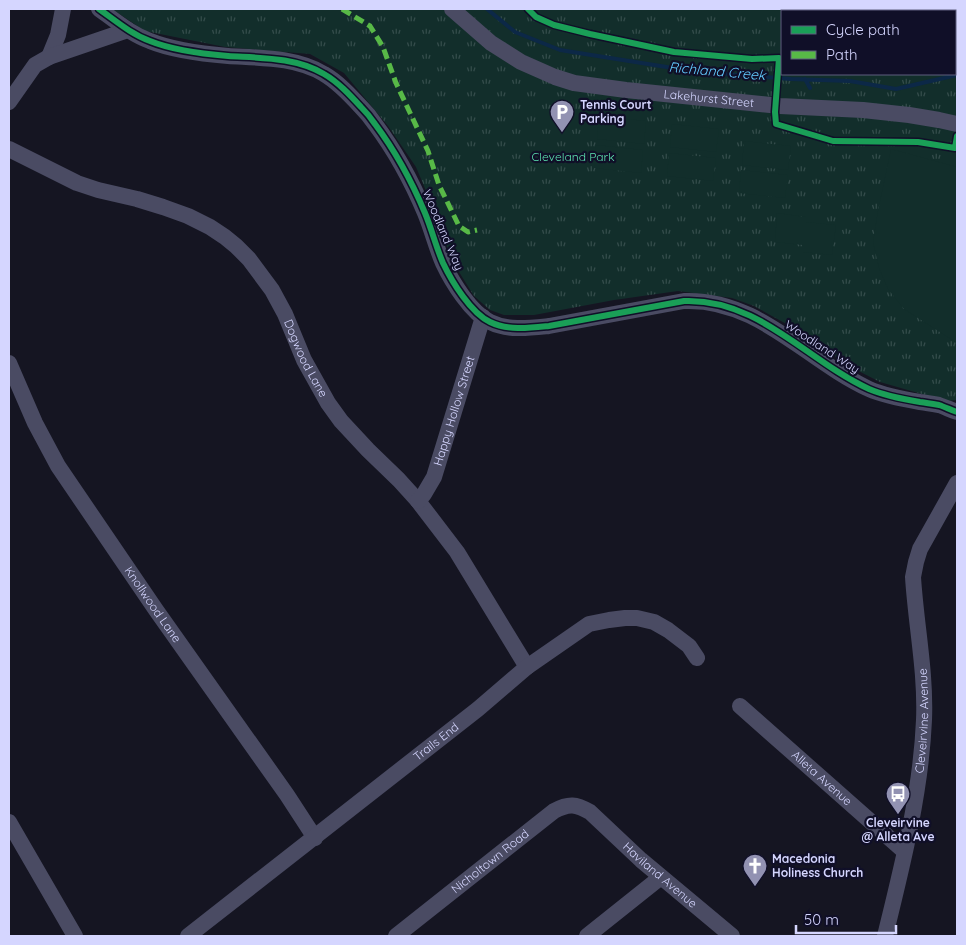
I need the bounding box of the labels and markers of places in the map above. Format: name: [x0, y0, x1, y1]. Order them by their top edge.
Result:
place label: Tennis Court Parking: [580, 97, 652, 126]
parking icon: Tennis Court Parking: [549, 99, 575, 133]
bus stop icon: Cleveirvine @ Alleta Ave: [885, 781, 911, 815]
place label: Cleveirvine @ Alleta Ave: [862, 815, 934, 844]
place label: Macedonia Holiness Church: [772, 851, 863, 880]
church icon: Macedonia Holiness Church: [742, 853, 768, 887]

